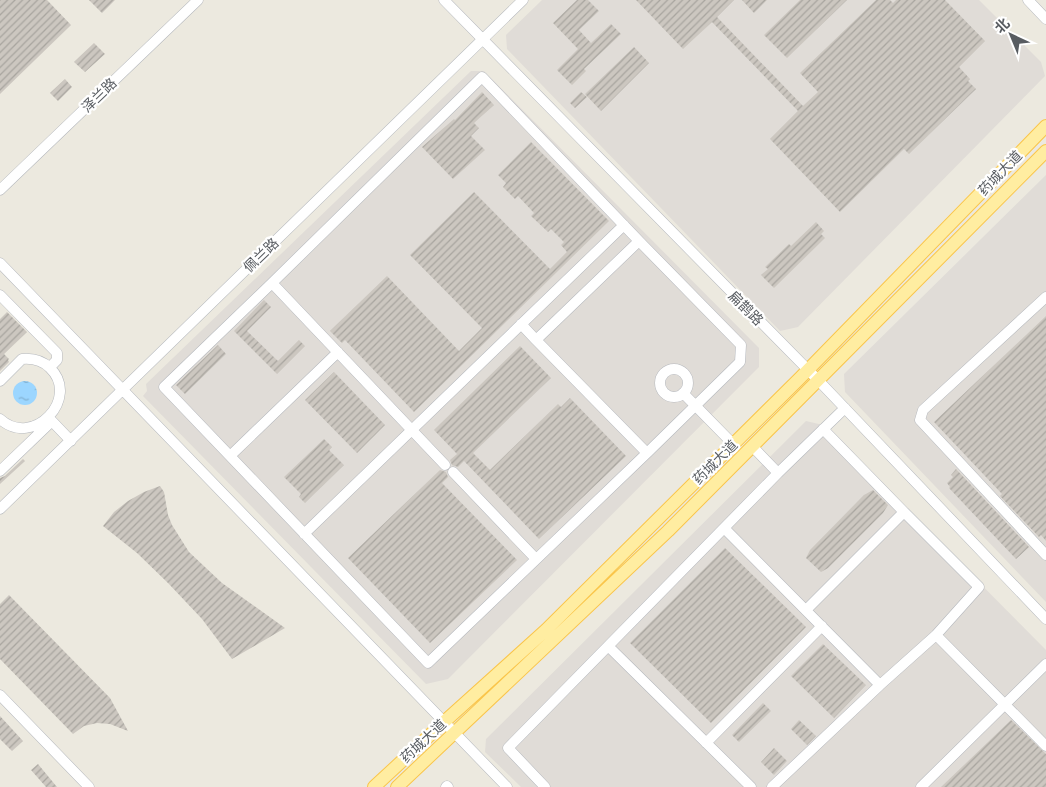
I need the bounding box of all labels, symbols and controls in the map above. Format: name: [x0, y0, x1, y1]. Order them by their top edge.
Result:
north arrow: [986, 10, 1036, 60]
text: 北: [991, 14, 1013, 37]
street label: 泽兰路: [78, 74, 120, 116]
street label: 药城大道: [974, 147, 1026, 199]
street label: 佩兰路: [240, 234, 282, 276]
street label: 扁鹊路: [725, 287, 767, 329]
street label: 药城大道: [689, 436, 741, 488]
street label: 药城大道: [396, 715, 450, 767]

